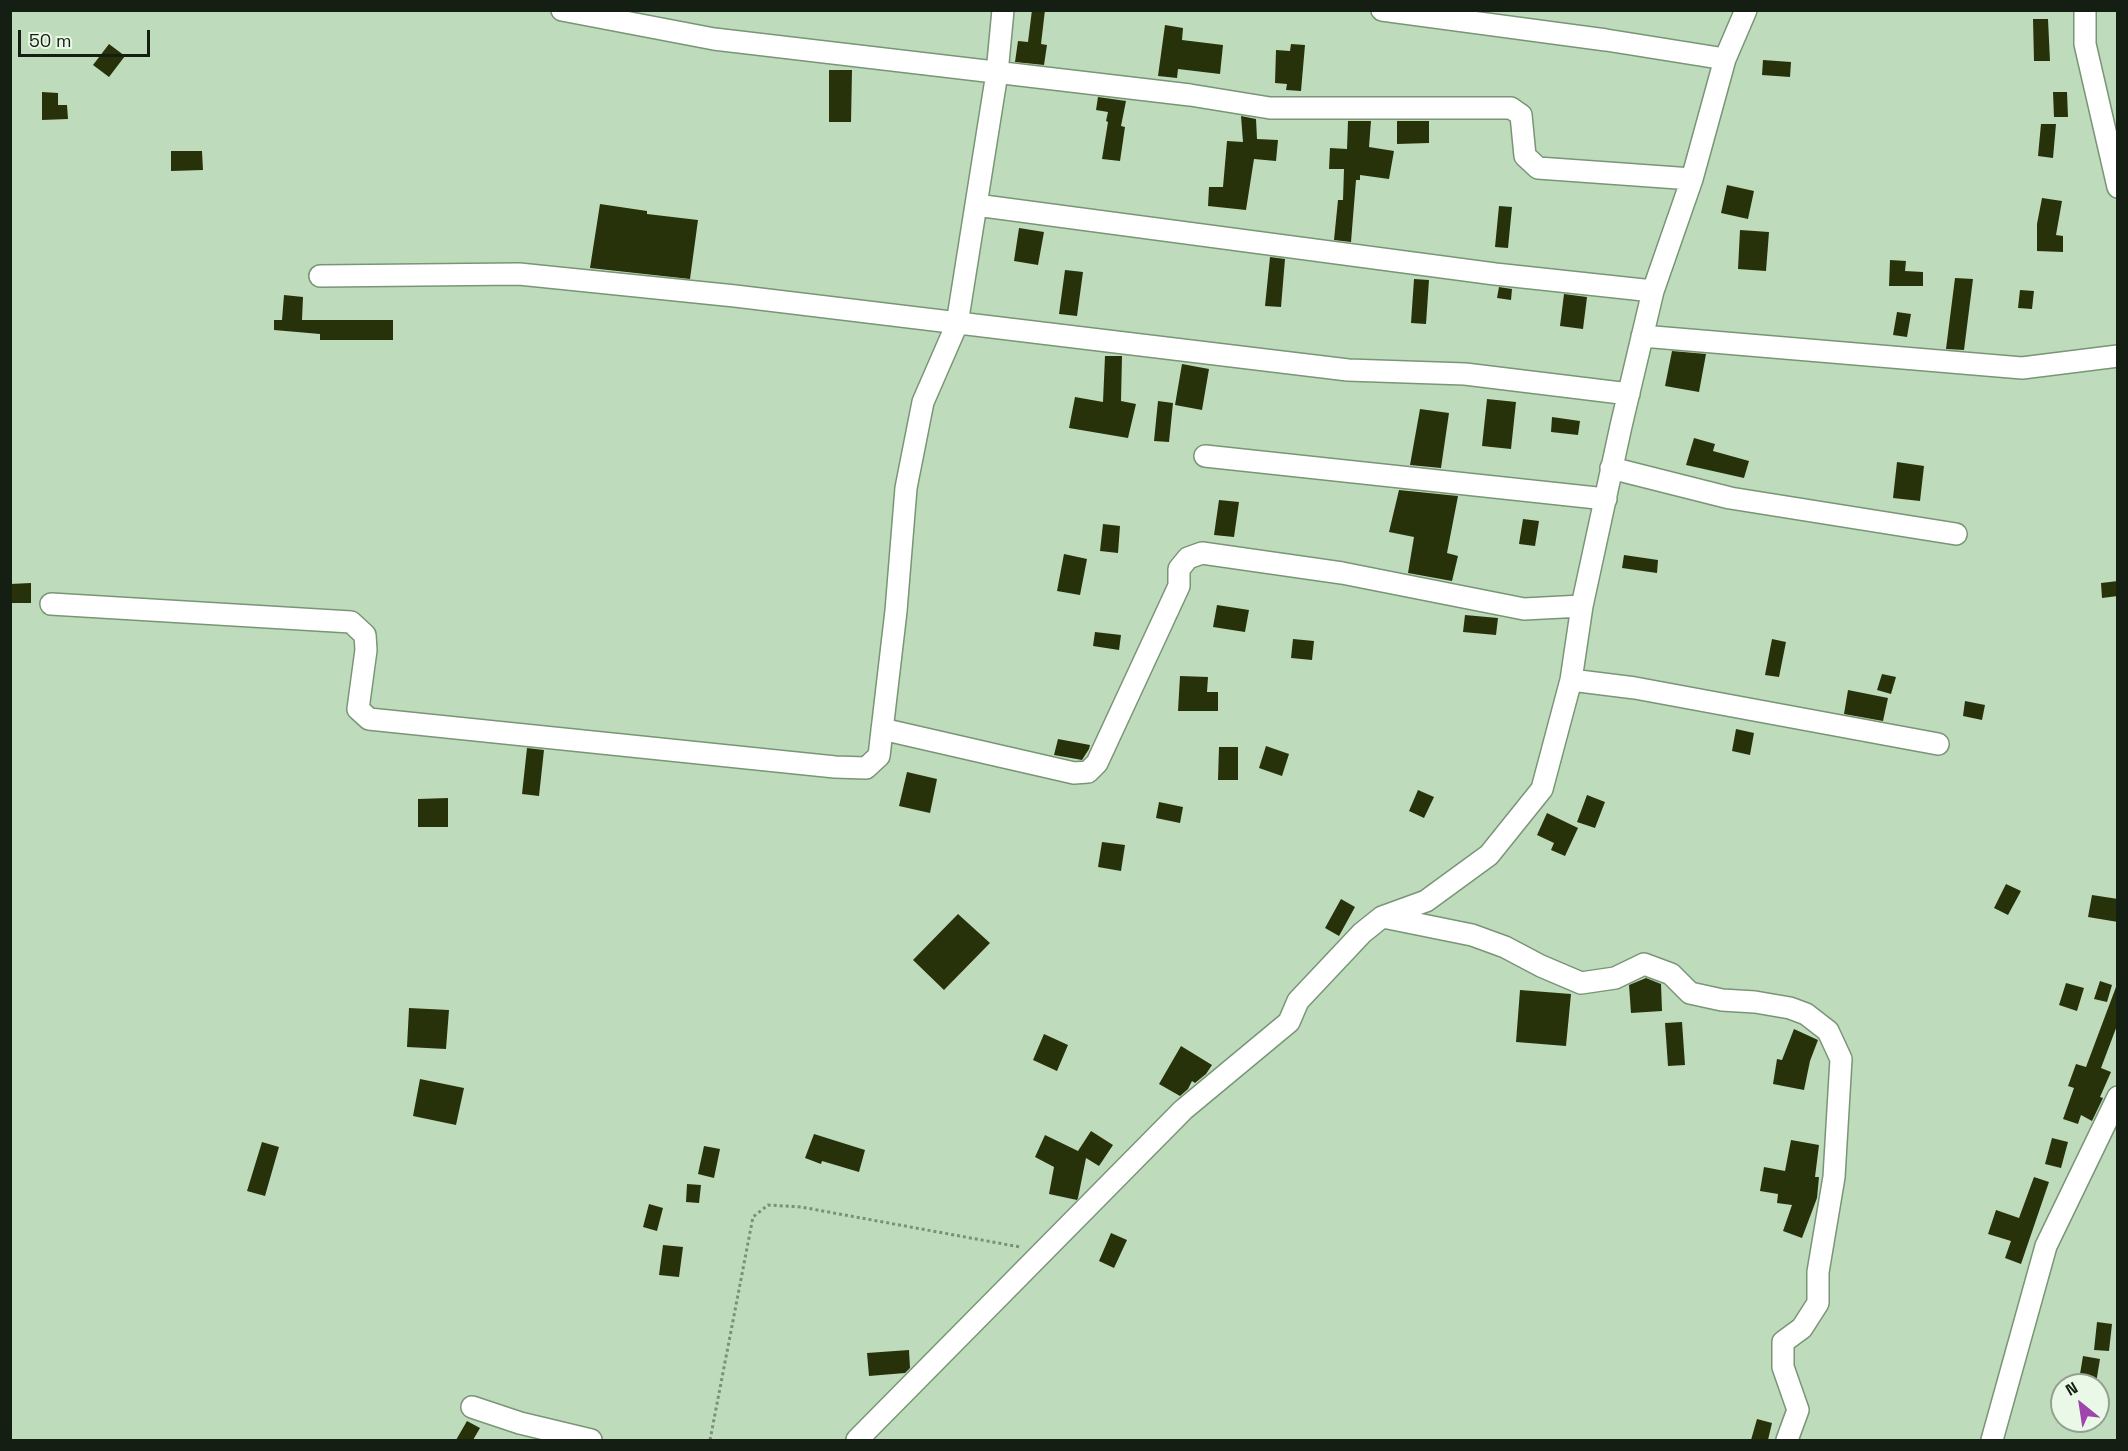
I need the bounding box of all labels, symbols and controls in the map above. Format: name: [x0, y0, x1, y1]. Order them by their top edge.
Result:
scale bar: [21, 18, 153, 56]
text: 50 m: [29, 29, 71, 52]
north arrow: [2050, 1373, 2110, 1433]
text: N: [2062, 1377, 2082, 1400]

